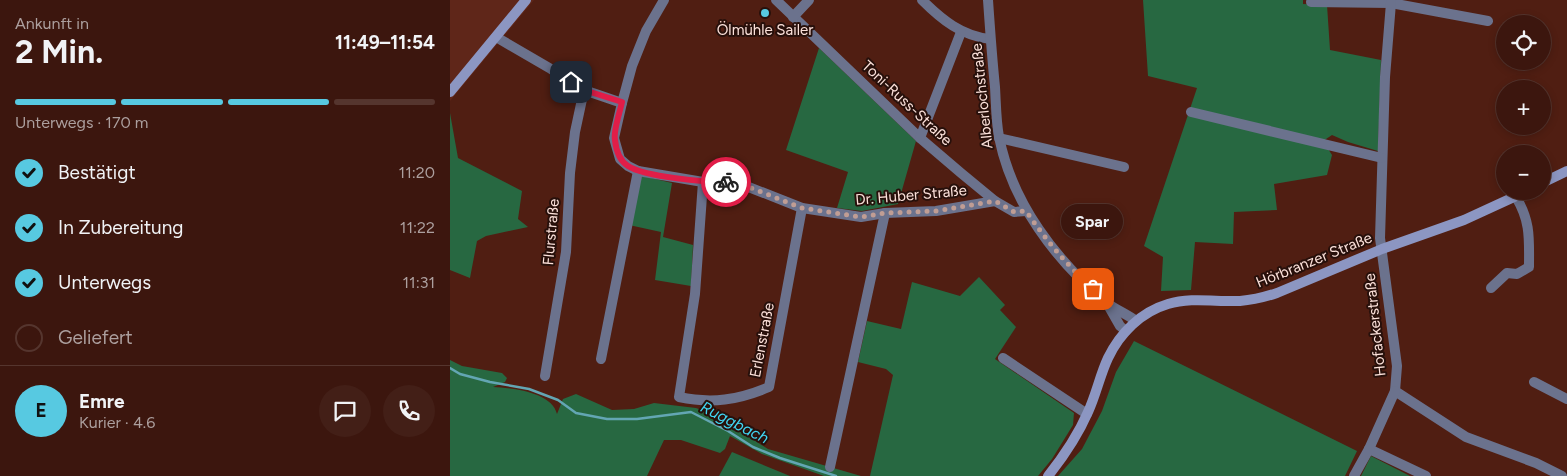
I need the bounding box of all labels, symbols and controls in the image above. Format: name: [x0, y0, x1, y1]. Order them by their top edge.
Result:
marker: Ölmühle Sailer: [759, 7, 771, 19]
text: Ankunft in: [15, 14, 89, 33]
map controls: [1496, 15, 1551, 200]
button: locate: [1496, 15, 1551, 70]
place label: Ölmühle Sailer: [717, 21, 813, 39]
text: 11:49–11:54: [335, 31, 435, 54]
text: 2 Min.: [15, 33, 103, 71]
street label: Alberlochstraße: [968, 42, 996, 150]
street label: Toni-Russ-Straße: [858, 57, 956, 149]
pin: [550, 61, 592, 103]
icon: home: [557, 68, 585, 96]
button: +: [1496, 80, 1551, 135]
text: Unterwegs · 170 m: [15, 113, 148, 132]
button: −: [1496, 145, 1551, 200]
courier: [701, 157, 751, 207]
icon: check: [15, 159, 43, 187]
text: Bestätigt: [58, 161, 136, 184]
text: 11:20: [399, 163, 435, 182]
icon: bike: [712, 168, 740, 196]
street label: Dr. Huber Straße: [854, 181, 968, 209]
street label: Flurstraße: [539, 198, 563, 266]
callout: Spar: [1062, 204, 1124, 239]
text: Spar: [1075, 212, 1109, 231]
icon: check: [15, 214, 43, 242]
text: In Zubereitung: [58, 216, 183, 239]
text: 11:22: [400, 218, 435, 237]
street label: Hörbranzer Straße: [1253, 229, 1375, 291]
pin: [1072, 268, 1114, 310]
icon: check: [15, 269, 43, 297]
text: Unterwegs: [58, 271, 151, 294]
text: 11:31: [402, 273, 435, 292]
street label: Hofackerstraße: [1361, 273, 1389, 377]
icon: bag: [1079, 275, 1107, 303]
street label: Erlenstraße: [746, 301, 778, 379]
text: Geliefert: [58, 326, 133, 349]
button: chat: [319, 385, 371, 437]
button: phone: [383, 385, 435, 437]
text: Emre: [79, 390, 125, 413]
water label: Ruggbach: [697, 397, 772, 448]
text: E: [35, 399, 47, 422]
text: Kurier · 4.6: [79, 413, 155, 432]

